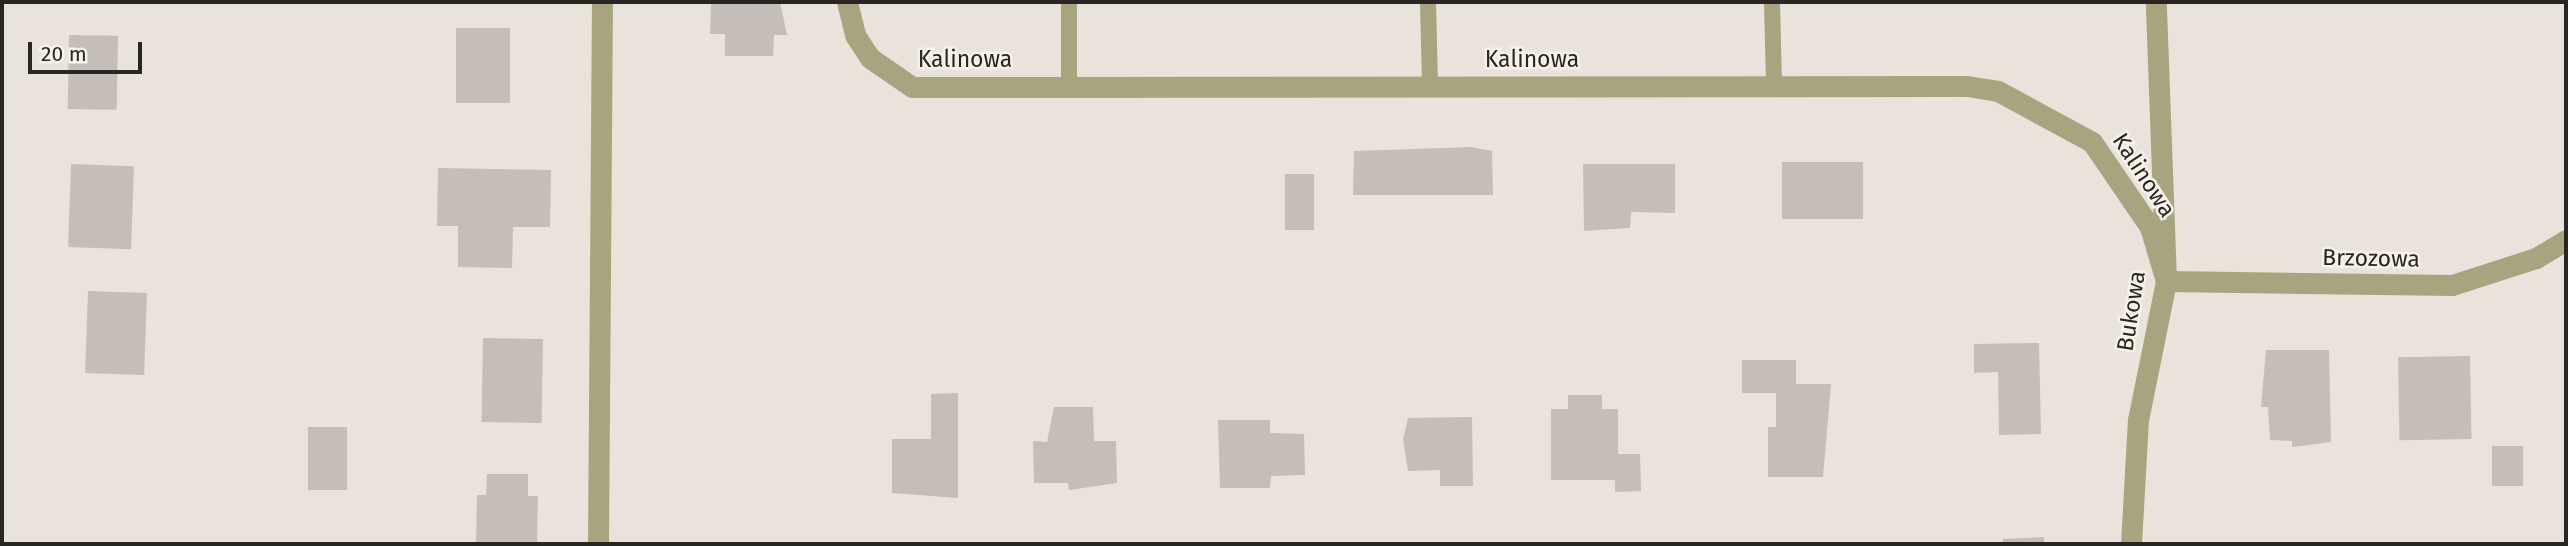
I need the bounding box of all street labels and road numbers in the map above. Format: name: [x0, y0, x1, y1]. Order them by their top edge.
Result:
street label: Kalinowa: [918, 45, 1012, 73]
street label: Kalinowa: [1485, 45, 1579, 73]
street label: Kalinowa: [2107, 128, 2181, 222]
street label: Brzozowa: [2322, 243, 2420, 273]
street label: Bukowa: [2111, 269, 2151, 353]

